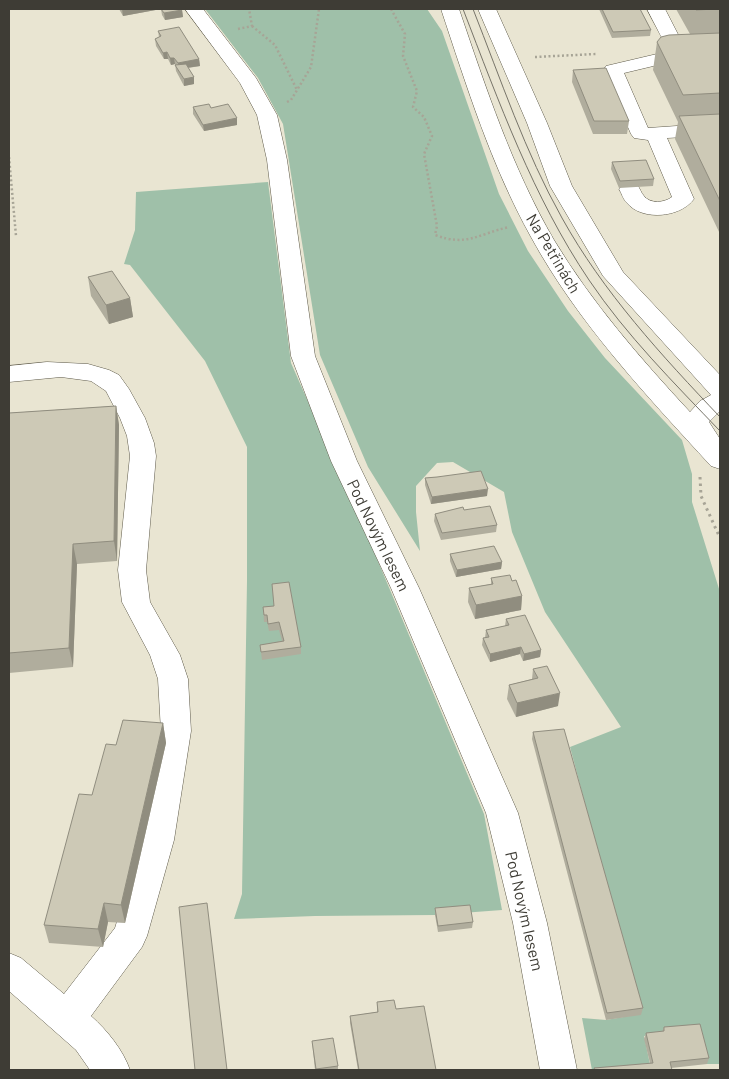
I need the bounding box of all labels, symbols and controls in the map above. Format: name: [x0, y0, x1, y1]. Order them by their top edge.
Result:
street label: Na Petřinách: [523, 210, 585, 296]
street label: Pod Novým lesem: [344, 476, 414, 594]
street label: Pod Novým lesem: [502, 849, 548, 973]

